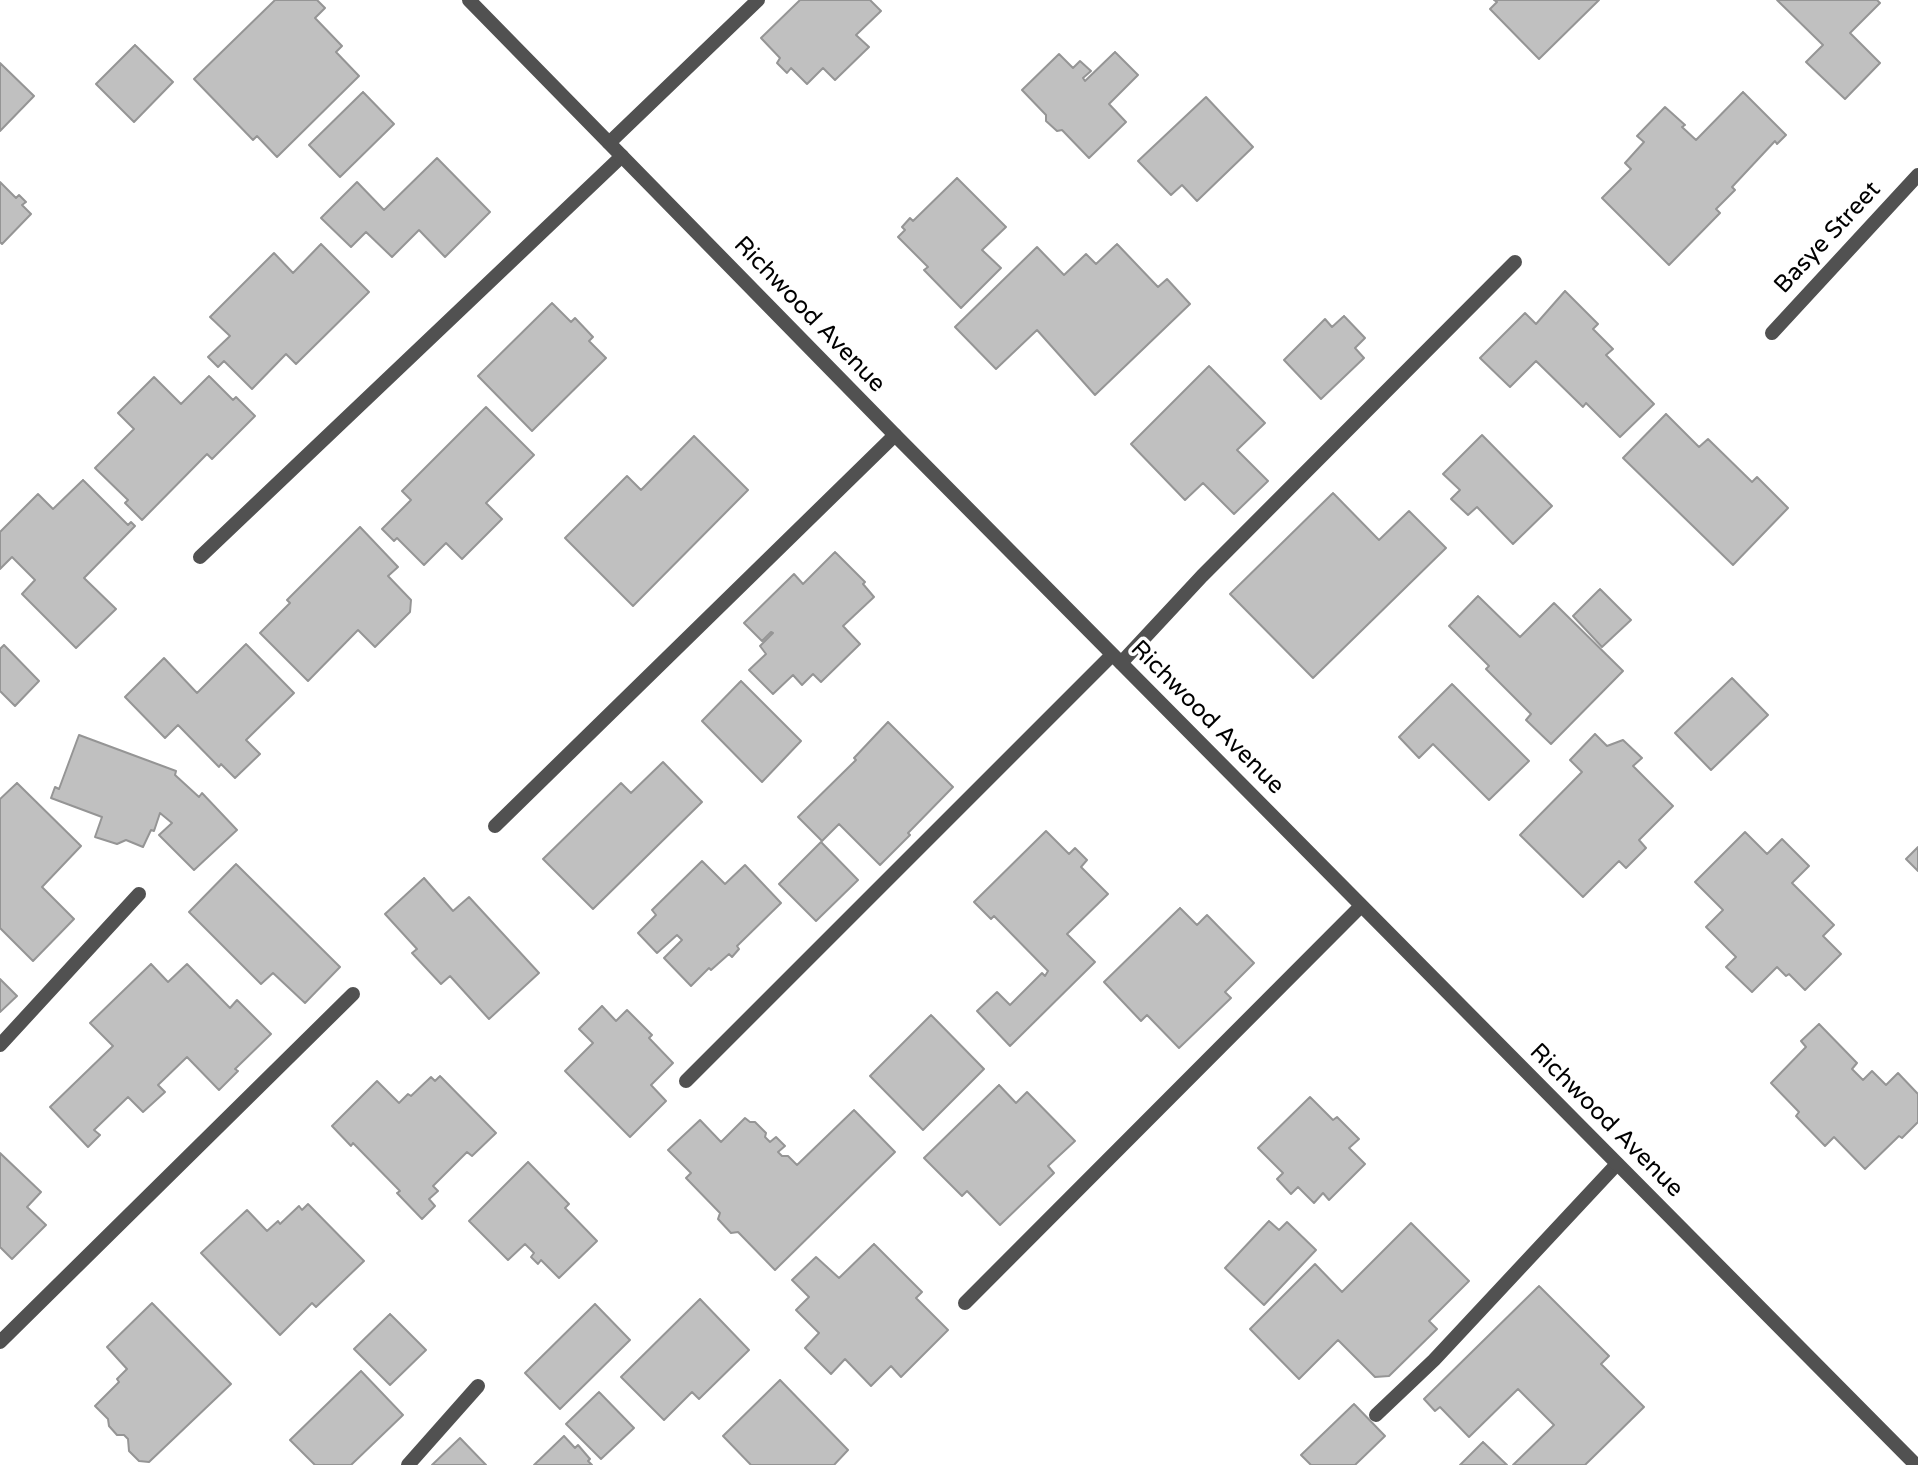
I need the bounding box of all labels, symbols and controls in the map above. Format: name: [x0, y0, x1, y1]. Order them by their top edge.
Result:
street label: Basye Street: [1769, 176, 1887, 300]
street label: Richwood Avenue: [727, 231, 891, 399]
street label: Richwood Avenue: [1124, 635, 1290, 801]
street label: Richwood Avenue: [1523, 1038, 1689, 1204]

